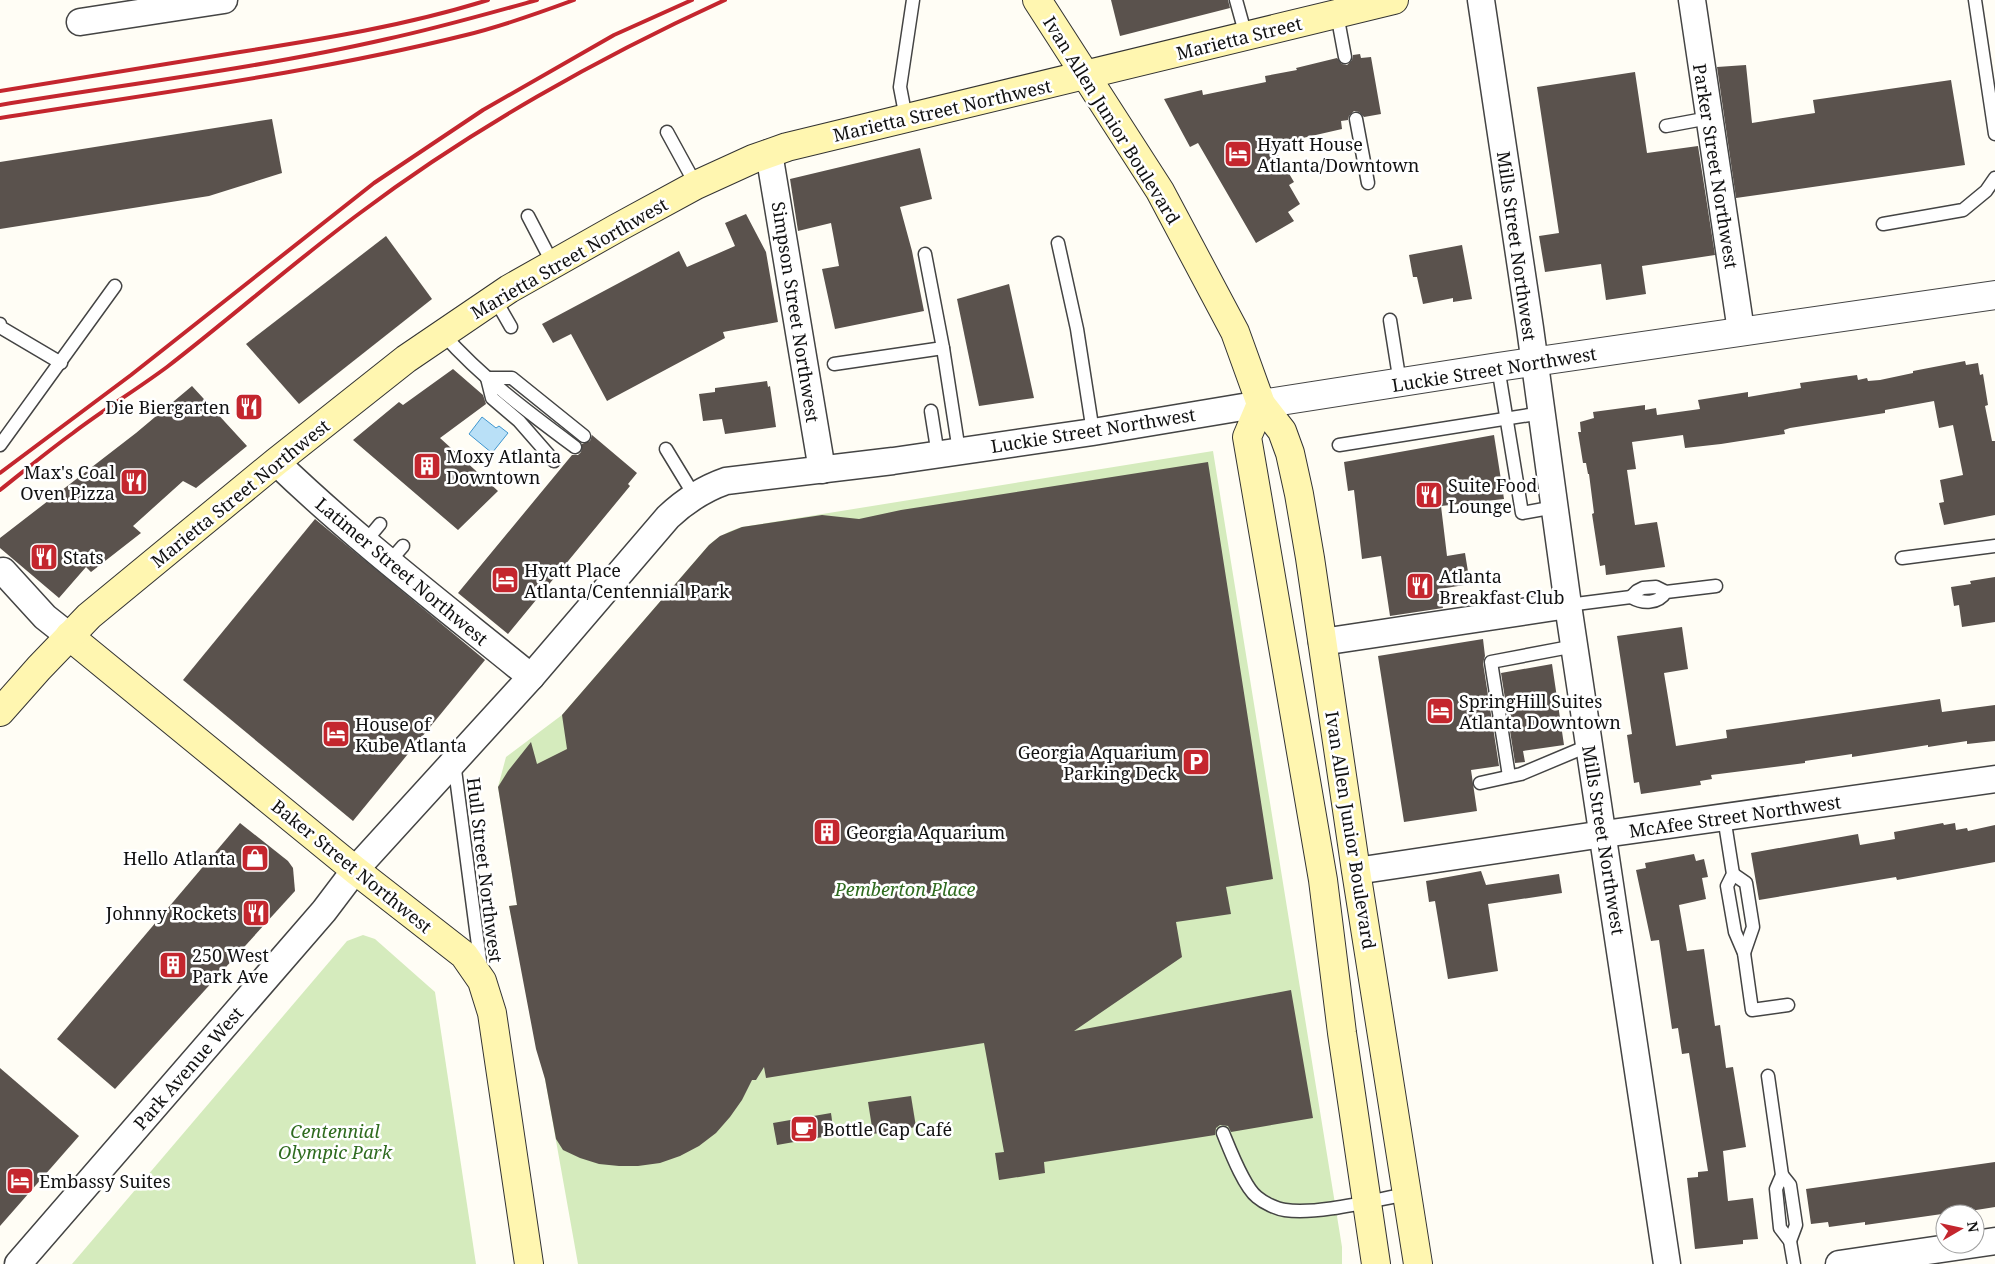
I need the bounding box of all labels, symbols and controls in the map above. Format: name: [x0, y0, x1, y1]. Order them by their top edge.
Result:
street label: Marietta Street: [1174, 11, 1304, 65]
street label: Ivan Allen Junior Boulevard: [1038, 12, 1186, 228]
street label: Parker Street Northwest: [1688, 62, 1744, 270]
street label: Marietta Street Northwest: [831, 73, 1053, 147]
place label: Hyatt House Atlanta/Downtown: [1257, 132, 1420, 177]
hotel icon: Hyatt House Atlanta/Downtown: [1223, 139, 1253, 169]
street label: Mills Street Northwest: [1492, 150, 1542, 342]
street label: Marietta Street Northwest: [466, 192, 672, 324]
street label: Simpson Street Northwest: [767, 200, 825, 424]
street label: Luckie Street Northwest: [1390, 341, 1598, 397]
restaurant icon: Die Biergarten: [234, 392, 264, 422]
place label: Die Biergarten: [105, 395, 230, 419]
street label: Luckie Street Northwest: [989, 402, 1197, 458]
street label: Marietta Street Northwest: [146, 413, 334, 573]
place label: Moxy Atlanta Downtown: [446, 444, 561, 489]
building icon: Moxy Atlanta Downtown: [412, 451, 442, 481]
place label: Max's Coal Oven Pizza: [20, 460, 115, 505]
restaurant icon: Max's Coal Oven Pizza: [119, 467, 149, 497]
place label: Suite Food Lounge: [1448, 473, 1537, 518]
restaurant icon: Suite Food Lounge: [1414, 480, 1444, 510]
street label: Latimer Street Northwest: [311, 492, 493, 650]
restaurant icon: Stats: [29, 542, 59, 572]
place label: Stats: [63, 545, 104, 569]
place label: Hyatt Place Atlanta/Centennial Park: [524, 558, 730, 603]
place label: Atlanta Breakfast Club: [1439, 564, 1565, 609]
hotel icon: Hyatt Place Atlanta/Centennial Park: [490, 565, 520, 595]
restaurant icon: Atlanta Breakfast Club: [1405, 571, 1435, 601]
place label: SpringHill Suites Atlanta Downtown: [1459, 689, 1621, 734]
hotel icon: SpringHill Suites Atlanta Downtown: [1425, 696, 1455, 726]
street label: Ivan Allen Junior Boulevard: [1320, 709, 1382, 951]
place label: House of Kube Atlanta: [355, 712, 467, 757]
hotel icon: House of Kube Atlanta: [321, 719, 351, 749]
place label: Georgia Aquarium Parking Deck: [1018, 740, 1177, 785]
street label: Mills Street Northwest: [1577, 744, 1631, 936]
parking icon: Georgia Aquarium Parking Deck: [1181, 747, 1211, 777]
street label: Hull Street Northwest: [462, 776, 508, 964]
street label: McAfee Street Northwest: [1627, 789, 1843, 843]
street label: Baker Street Northwest: [267, 794, 437, 938]
building icon: Georgia Aquarium: [812, 817, 842, 847]
place label: Georgia Aquarium: [846, 820, 1005, 844]
shop icon: Hello Atlanta: [240, 843, 270, 873]
place label: Hello Atlanta: [123, 846, 236, 870]
park label: Pemberton Place: [834, 877, 975, 901]
restaurant icon: Johnny Rockets: [241, 898, 271, 928]
place label: Johnny Rockets: [105, 901, 237, 925]
place label: 250 West Park Ave: [192, 943, 269, 988]
building icon: 250 West Park Ave: [158, 950, 188, 980]
street label: Park Avenue West: [128, 1001, 248, 1135]
cafe icon: Bottle Cap Café: [789, 1114, 819, 1144]
place label: Bottle Cap Café: [823, 1117, 952, 1141]
park label: Centennial Olympic Park: [278, 1119, 393, 1164]
hotel icon: Embassy Suites: [5, 1166, 35, 1196]
place label: Embassy Suites: [39, 1169, 171, 1193]
north arrow: [1935, 1204, 1985, 1254]
text: N: [1963, 1220, 1984, 1234]

